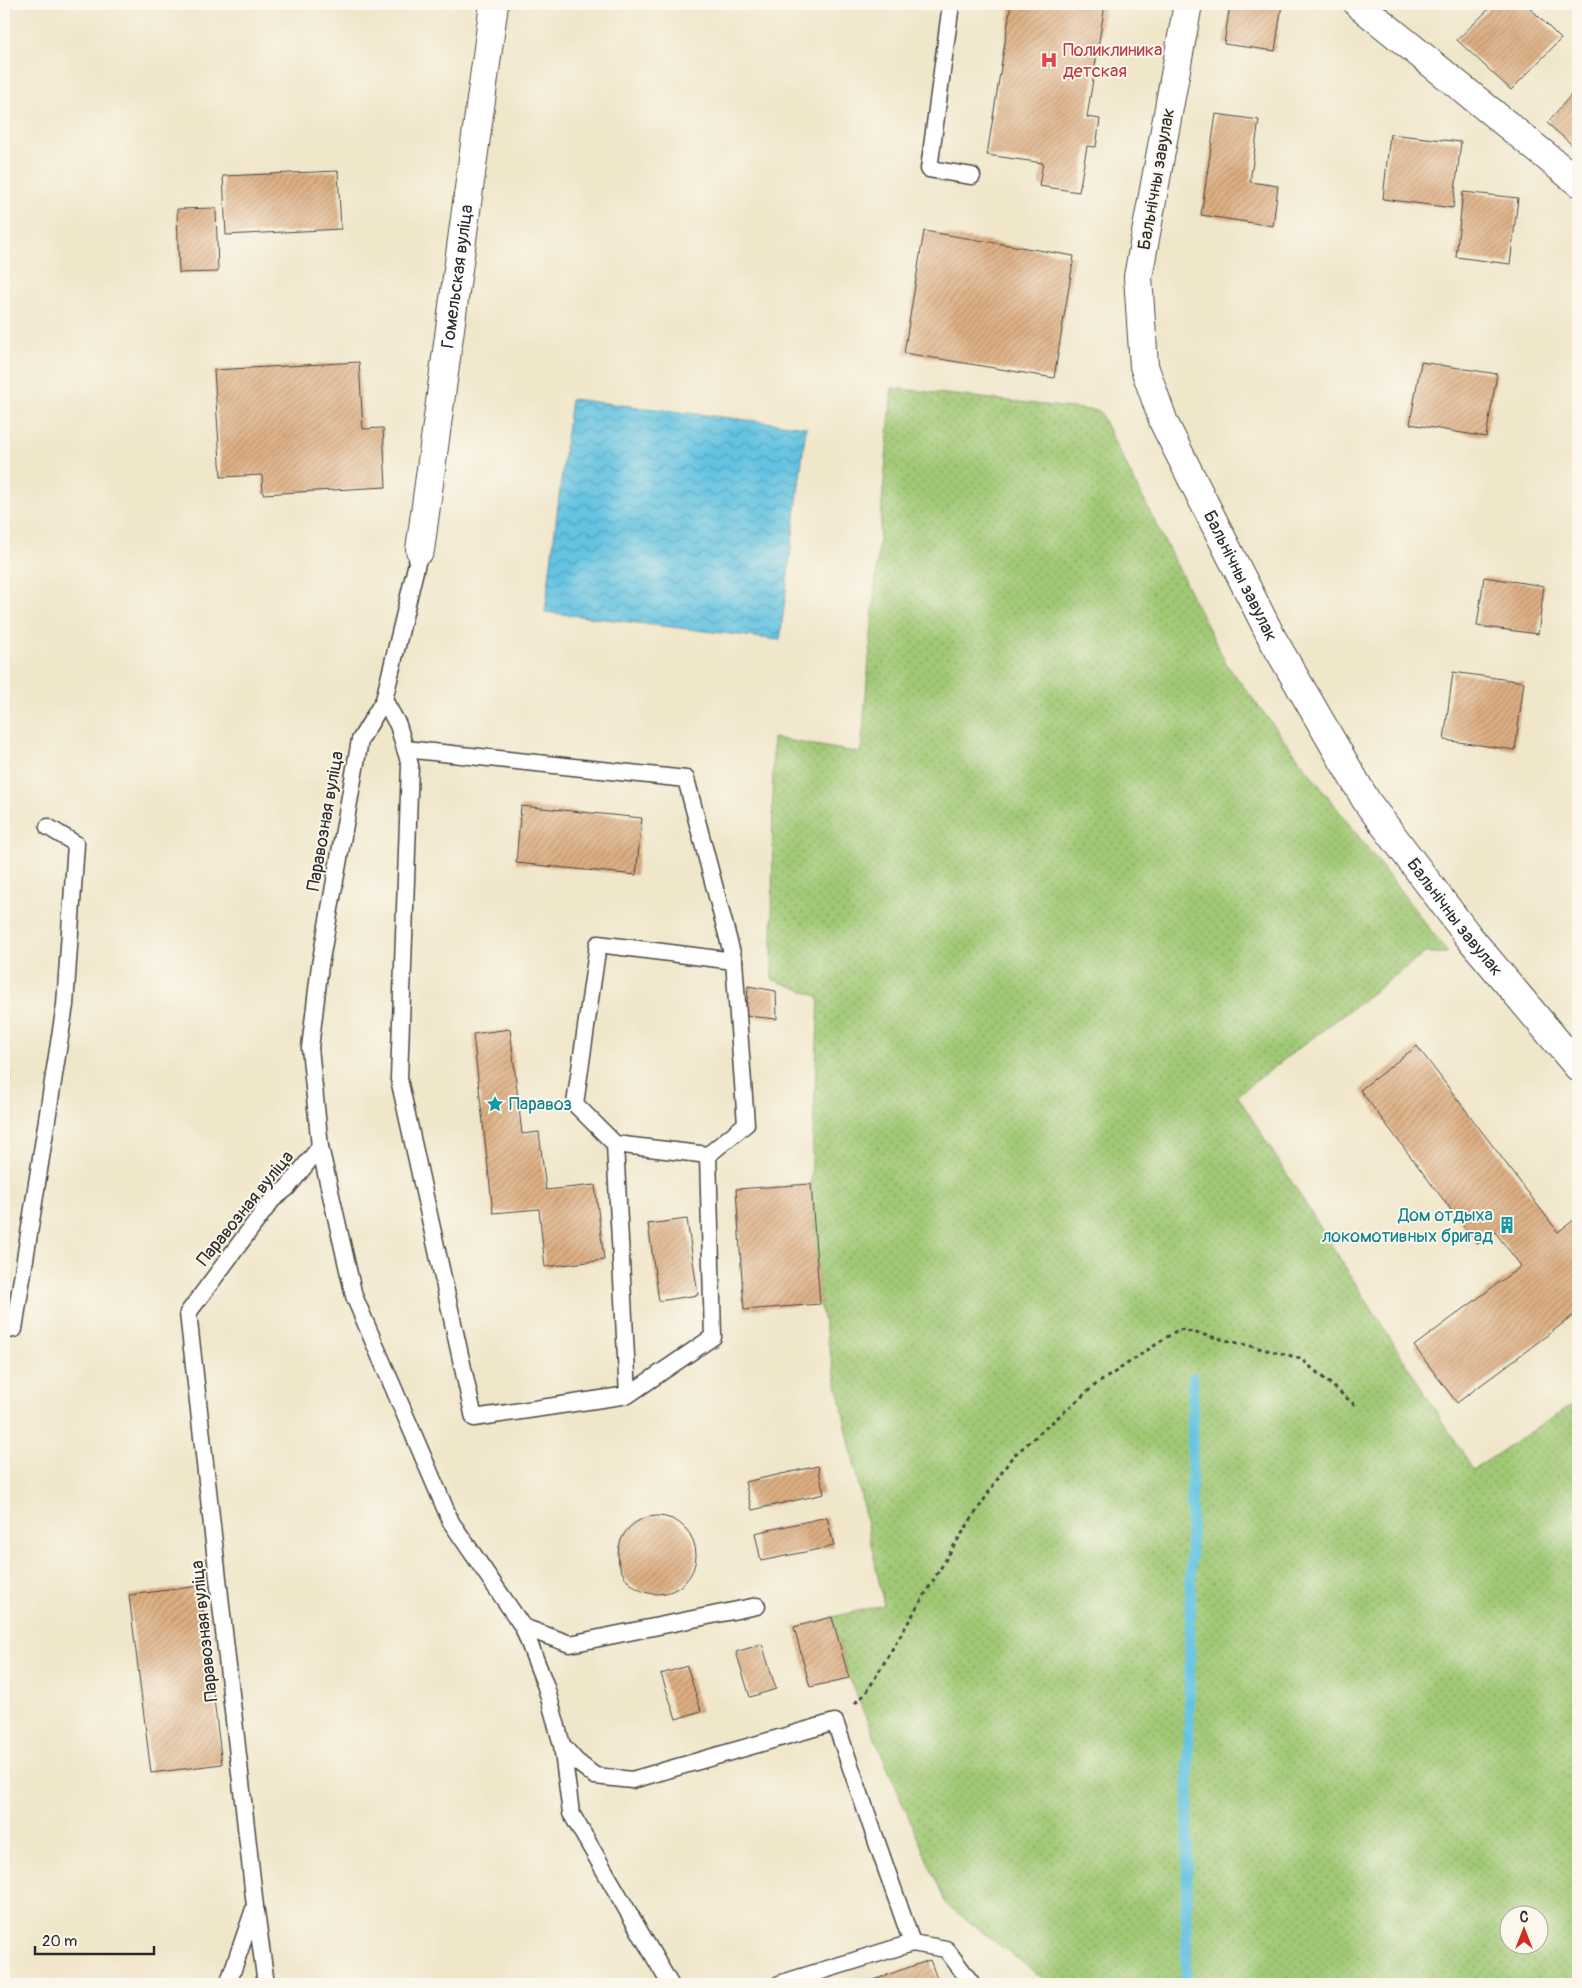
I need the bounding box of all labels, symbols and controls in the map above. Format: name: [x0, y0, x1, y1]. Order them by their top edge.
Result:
place label: Поликлиника детская: [1063, 39, 1162, 83]
hospital icon: Поликлиника детская: [1039, 50, 1059, 70]
street label: Бальнічны завулак: [1133, 106, 1180, 252]
street label: Гомельская вуліца: [436, 203, 479, 350]
street label: Бальнічны завулак: [1198, 507, 1283, 645]
street label: Паравозная вуліца: [302, 749, 349, 893]
street label: Бальнічны завулак: [1401, 854, 1508, 981]
place label: Паравоз: [509, 1093, 572, 1116]
place icon: Паравоз: [485, 1094, 505, 1114]
street label: Паравозная вуліца: [192, 1146, 299, 1271]
place label: Дом отдыха локомотивных бригад: [1322, 1204, 1493, 1248]
building icon: Дом отдыха локомотивных бригад: [1497, 1215, 1517, 1235]
street label: Паравозная вуліца: [186, 1559, 223, 1703]
north arrow: [1500, 1906, 1550, 1956]
text: С: [1520, 1909, 1529, 1926]
scale bar: [35, 1923, 154, 1955]
text: 20 m: [42, 1932, 77, 1951]

